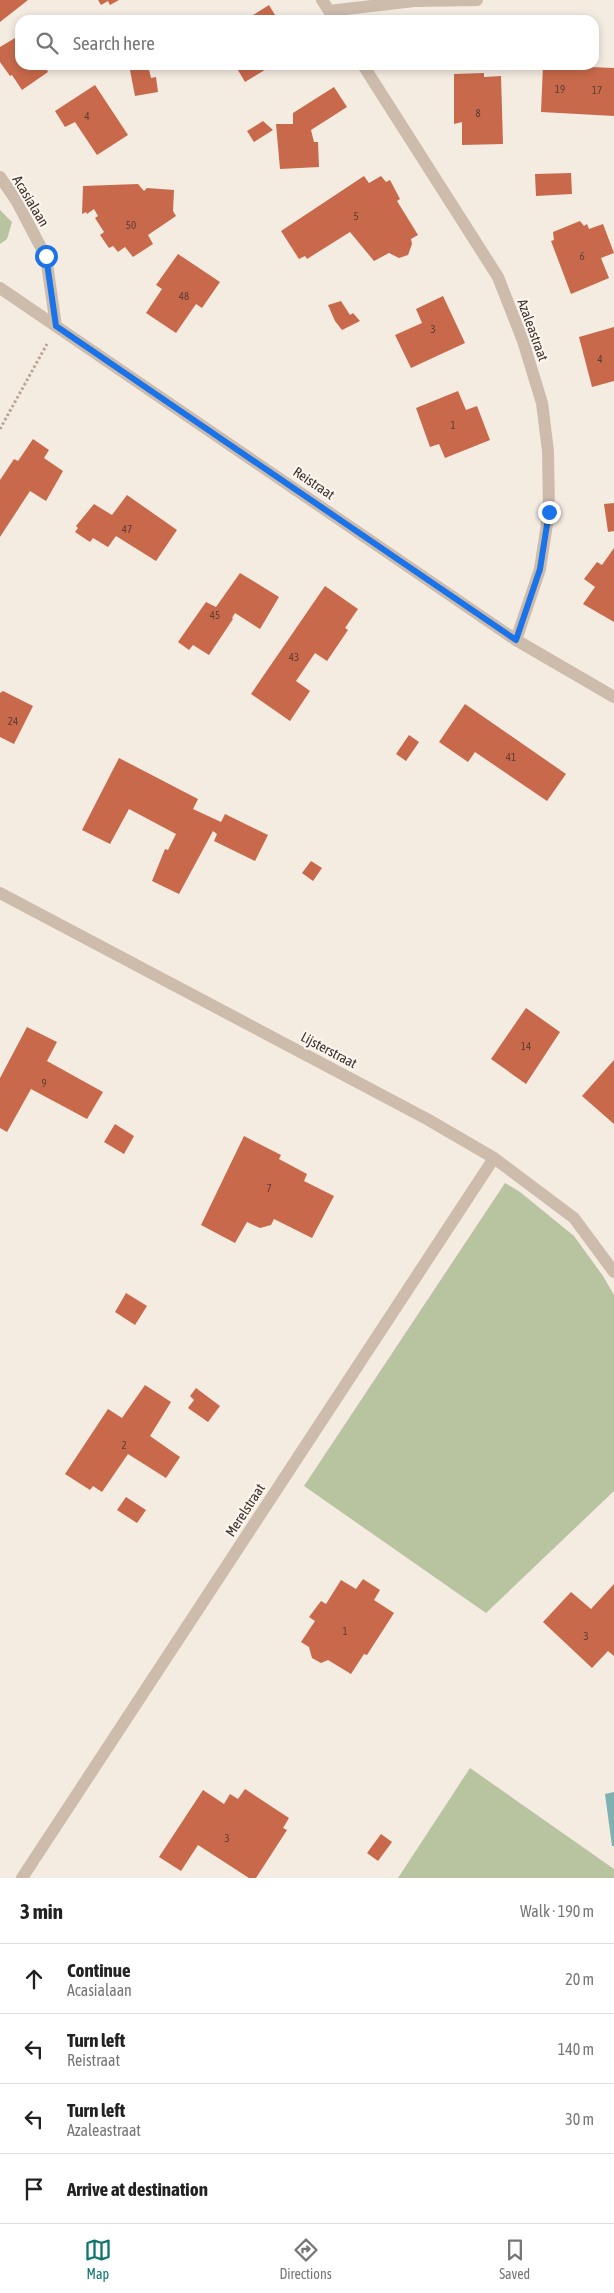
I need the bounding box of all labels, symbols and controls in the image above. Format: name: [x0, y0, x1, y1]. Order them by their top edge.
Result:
search box: [15, 15, 599, 70]
icon: search: [33, 29, 61, 57]
text: Search here: [73, 32, 155, 54]
house number: 19: [555, 83, 565, 95]
house number: 17: [592, 84, 602, 96]
house number: 8: [475, 107, 481, 119]
house number: 4: [84, 110, 90, 122]
street label: Acasialaan: [10, 173, 52, 229]
house number: 5: [353, 210, 359, 222]
house number: 50: [126, 219, 136, 231]
route start: [35, 245, 58, 268]
house number: 6: [579, 250, 585, 262]
house number: 48: [179, 290, 189, 302]
street label: Azaleastraat: [514, 297, 552, 363]
house number: 3: [430, 323, 436, 335]
house number: 4: [597, 353, 603, 365]
house number: 1: [450, 419, 456, 431]
street label: Reistraat: [290, 463, 338, 503]
route end: [538, 501, 561, 524]
house number: 47: [122, 523, 132, 535]
house number: 45: [210, 609, 220, 621]
house number: 43: [289, 651, 299, 663]
house number: 24: [8, 715, 18, 727]
house number: 41: [506, 751, 516, 763]
street label: Lijsterstraat: [298, 1029, 360, 1071]
house number: 14: [521, 1040, 531, 1052]
house number: 9: [41, 1077, 47, 1089]
house number: 7: [266, 1182, 272, 1194]
house number: 2: [121, 1439, 127, 1451]
street label: Merelstraat: [222, 1481, 268, 1539]
house number: 1: [342, 1625, 348, 1637]
house number: 3: [583, 1630, 589, 1642]
house number: 3: [224, 1832, 230, 1844]
text: 3 min: [20, 1899, 63, 1923]
text: Walk · 190 m: [520, 1902, 594, 1920]
text: Continue: [67, 1959, 131, 1981]
icon: ahead: [20, 1965, 48, 1993]
text: 20 m: [565, 1970, 594, 1988]
text: Acasialaan: [67, 1981, 132, 1999]
text: Turn left: [67, 2029, 125, 2051]
icon: left: [20, 2035, 48, 2063]
text: 140 m: [558, 2040, 594, 2058]
text: Reistraat: [67, 2051, 120, 2069]
text: Turn left: [67, 2099, 125, 2121]
icon: left: [20, 2105, 48, 2133]
text: 30 m: [565, 2110, 594, 2128]
text: Azaleastraat: [67, 2121, 141, 2139]
icon: arrive: [20, 2175, 48, 2203]
text: Arrive at destination: [67, 2178, 208, 2200]
tab: Map: [84, 2236, 112, 2282]
tab: Directions: [279, 2236, 332, 2282]
tab: Saved: [499, 2236, 530, 2282]

